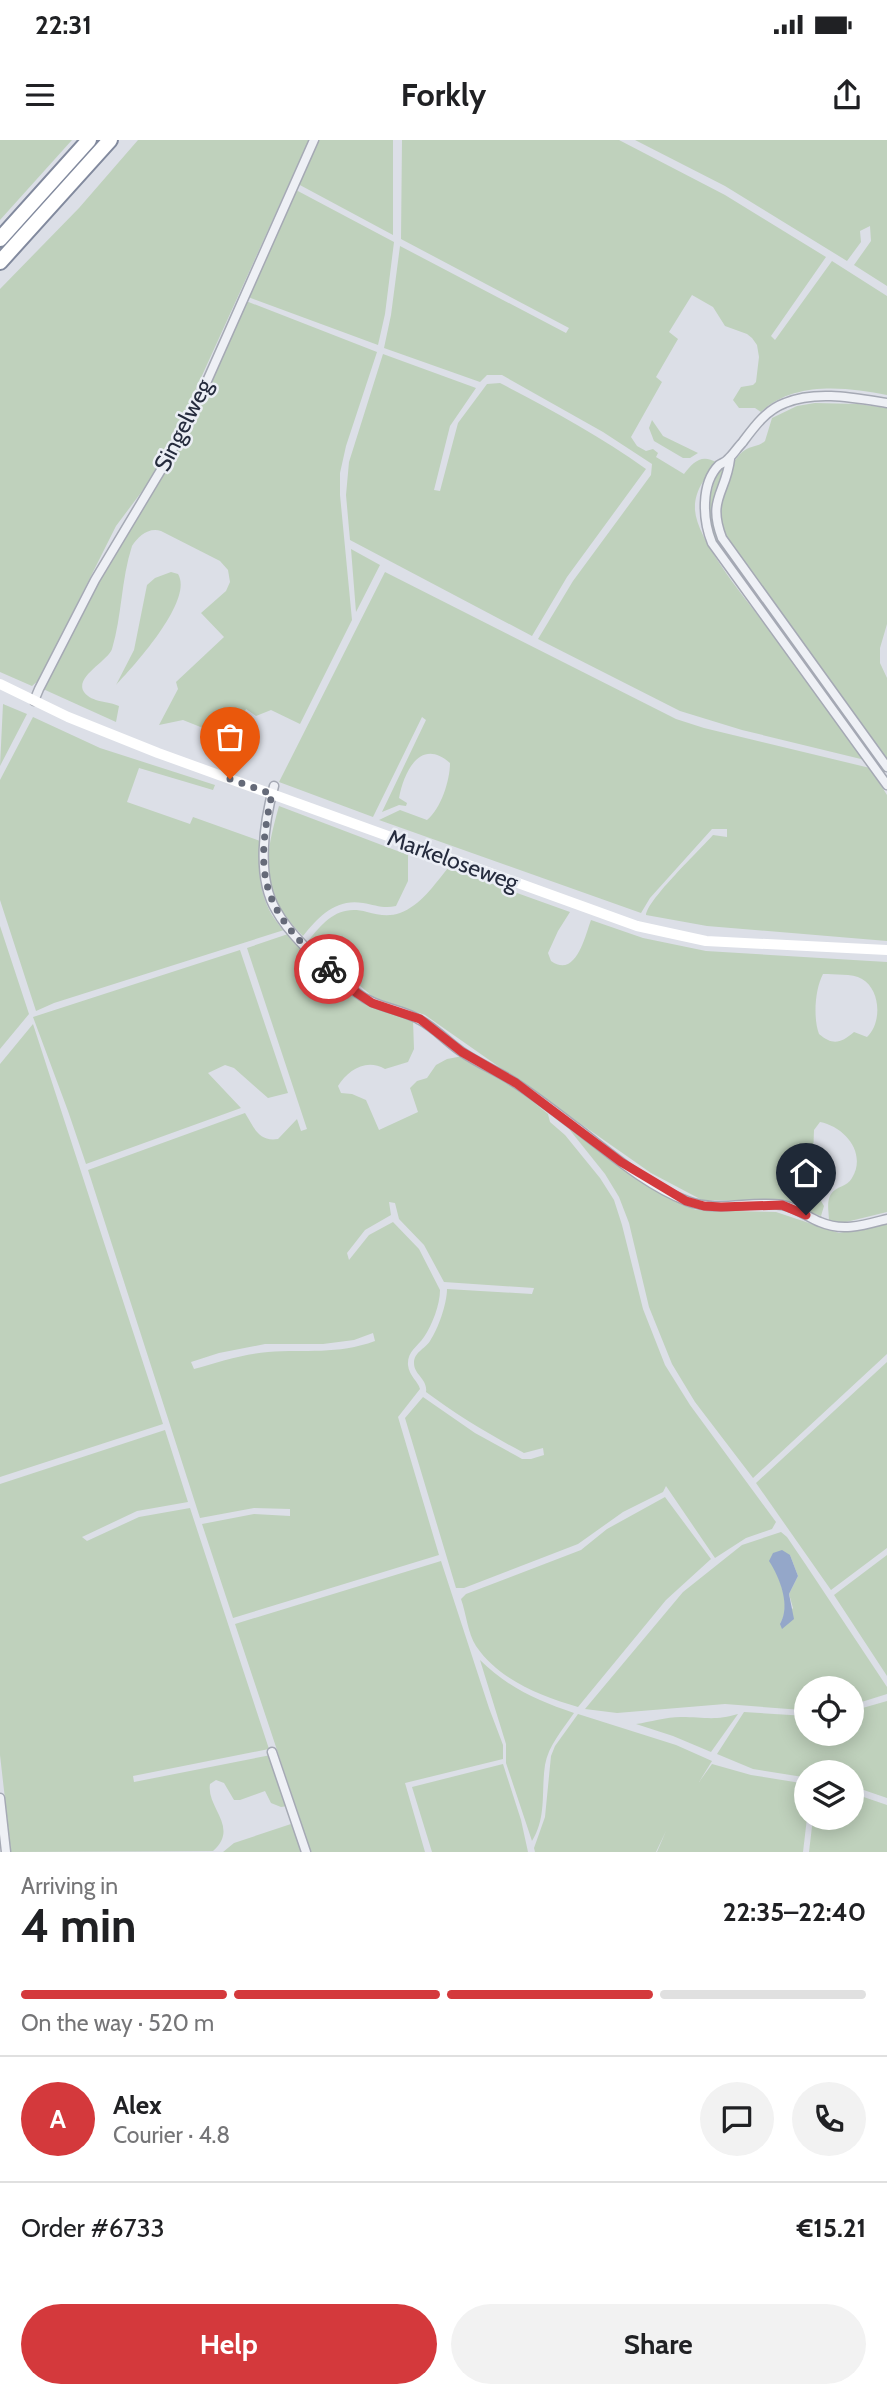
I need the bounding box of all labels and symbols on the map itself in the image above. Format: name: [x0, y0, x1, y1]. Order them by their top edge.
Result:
street label: Singelweg: [148, 374, 218, 476]
pin: [200, 707, 260, 779]
street label: Markeloseweg: [384, 823, 523, 897]
courier: [294, 934, 364, 1004]
pin: [776, 1143, 836, 1215]

